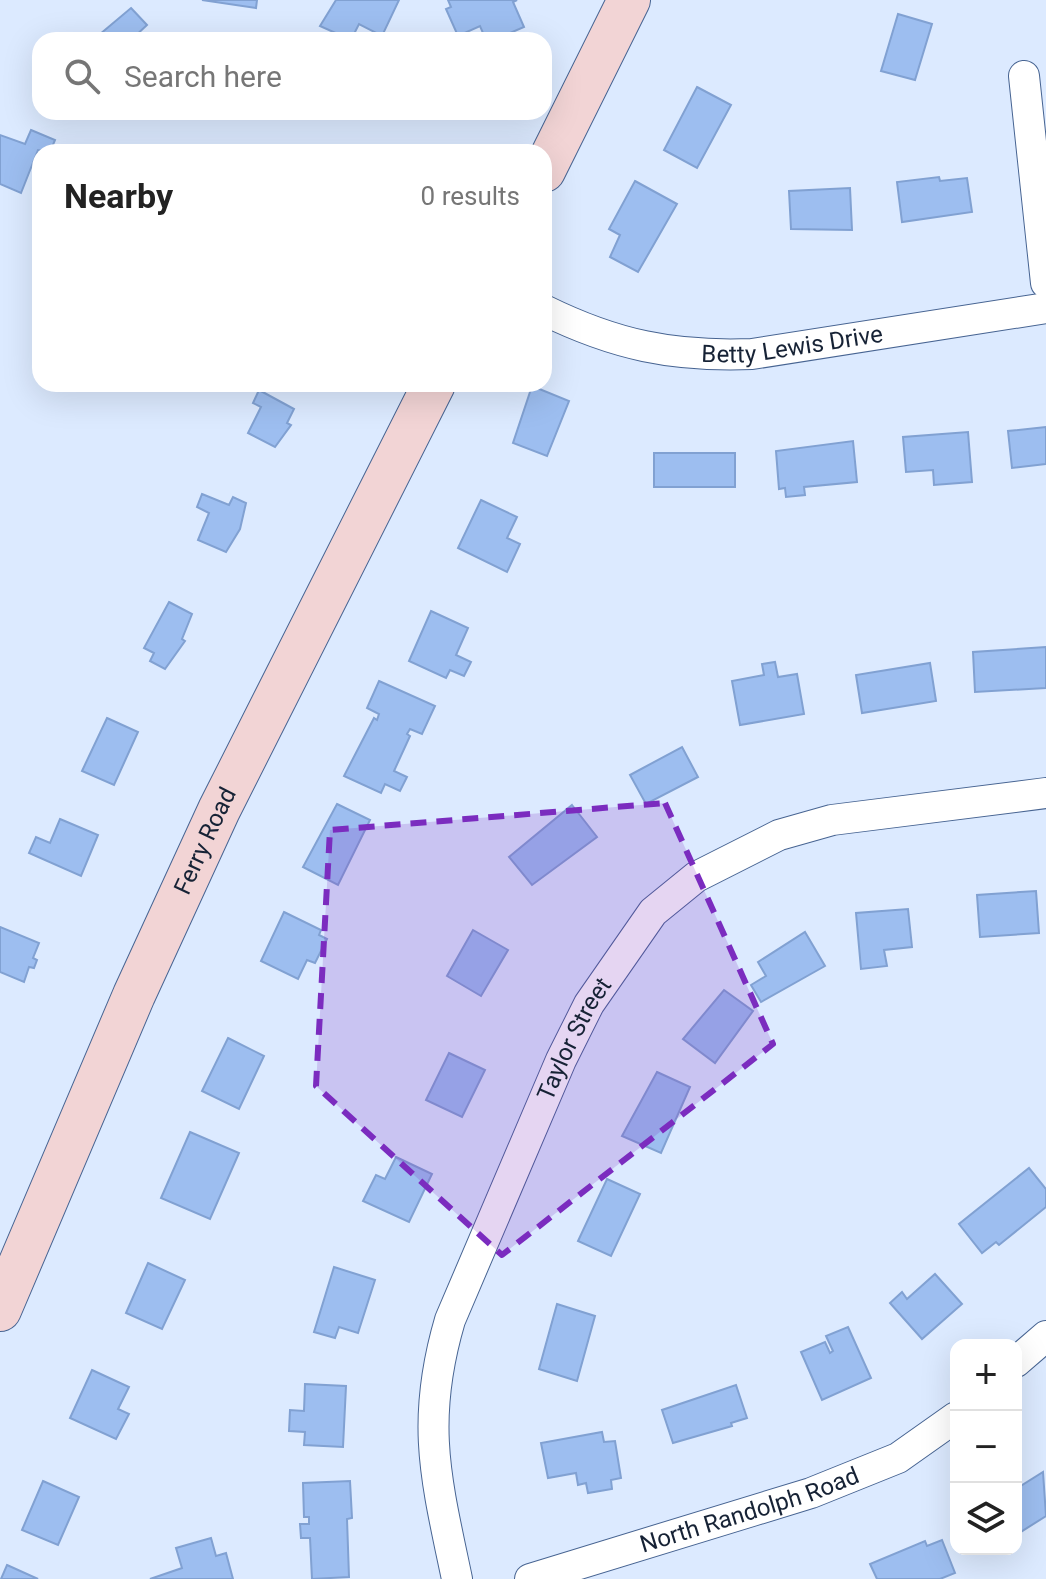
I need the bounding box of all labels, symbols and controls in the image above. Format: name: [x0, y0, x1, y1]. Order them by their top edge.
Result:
search box: [32, 32, 552, 120]
icon: search: [60, 54, 104, 98]
text: Search here: [124, 59, 282, 94]
text: Nearby: [64, 176, 173, 216]
text: 0 results: [421, 181, 520, 211]
street label: Betty Lewis Drive: [701, 320, 885, 368]
street label: Ferry Road: [168, 783, 242, 899]
street label: Taylor Street: [531, 972, 617, 1105]
map controls: [950, 1339, 1022, 1555]
button: +: [950, 1339, 1022, 1411]
button: −: [950, 1411, 1022, 1483]
street label: North Randolph Road: [637, 1461, 863, 1559]
button: layers: [950, 1483, 1022, 1555]

